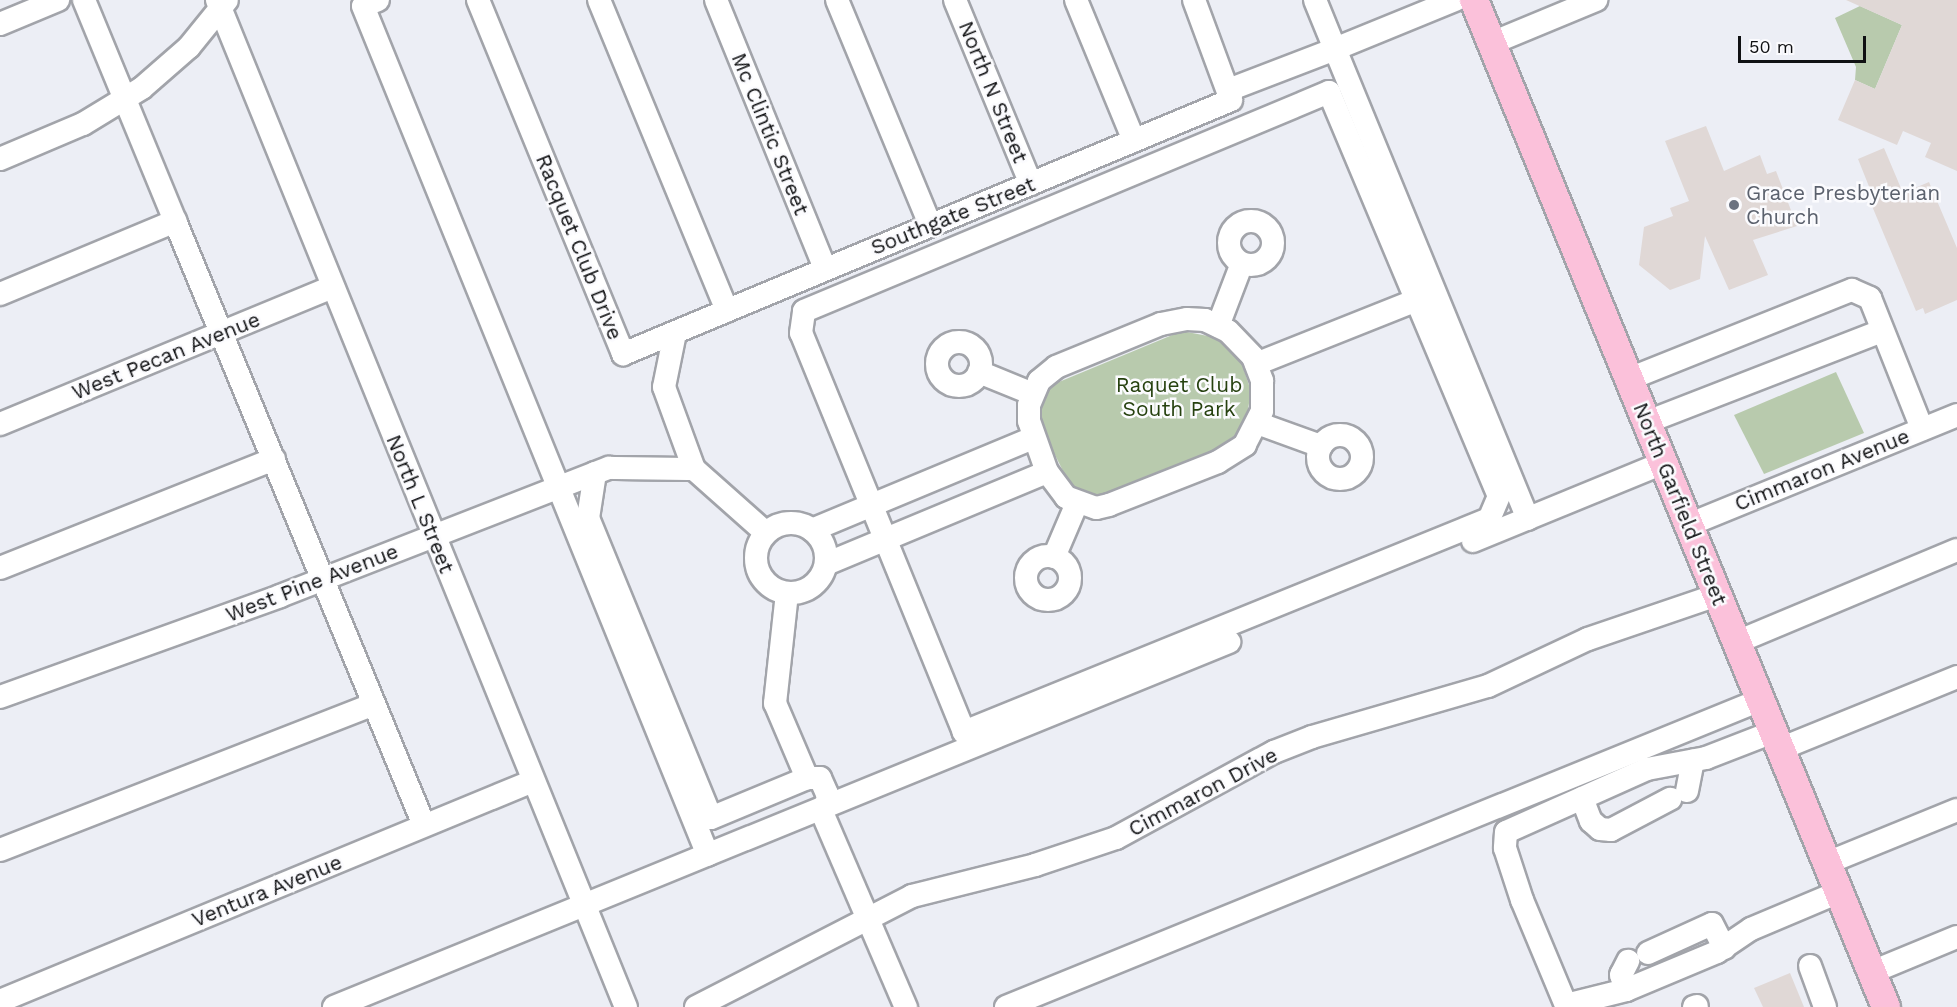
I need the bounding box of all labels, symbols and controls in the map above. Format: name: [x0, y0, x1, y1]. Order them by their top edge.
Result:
street label: North N Street: [953, 17, 1033, 167]
scale bar: [1741, 24, 1868, 62]
text: 50 m: [1749, 36, 1794, 57]
street label: Mc Clintic Street: [726, 49, 814, 219]
street label: Racquet Club Drive: [530, 151, 628, 343]
street label: Southgate Street: [867, 172, 1039, 260]
place label: Grace Presbyterian Church: [1746, 180, 1940, 230]
marker: Grace Presbyterian Church: [1727, 198, 1741, 212]
street label: West Pecan Avenue: [68, 307, 264, 405]
park label: Raquet Club South Park: [1116, 372, 1242, 422]
street label: North Garfield Street: [1628, 399, 1732, 609]
street label: Cimmaron Avenue: [1731, 423, 1913, 517]
street label: North L Street: [381, 431, 459, 577]
street label: West Pine Avenue: [222, 538, 402, 628]
street label: Cimmaron Drive: [1124, 742, 1282, 842]
street label: Ventura Avenue: [188, 849, 346, 933]

